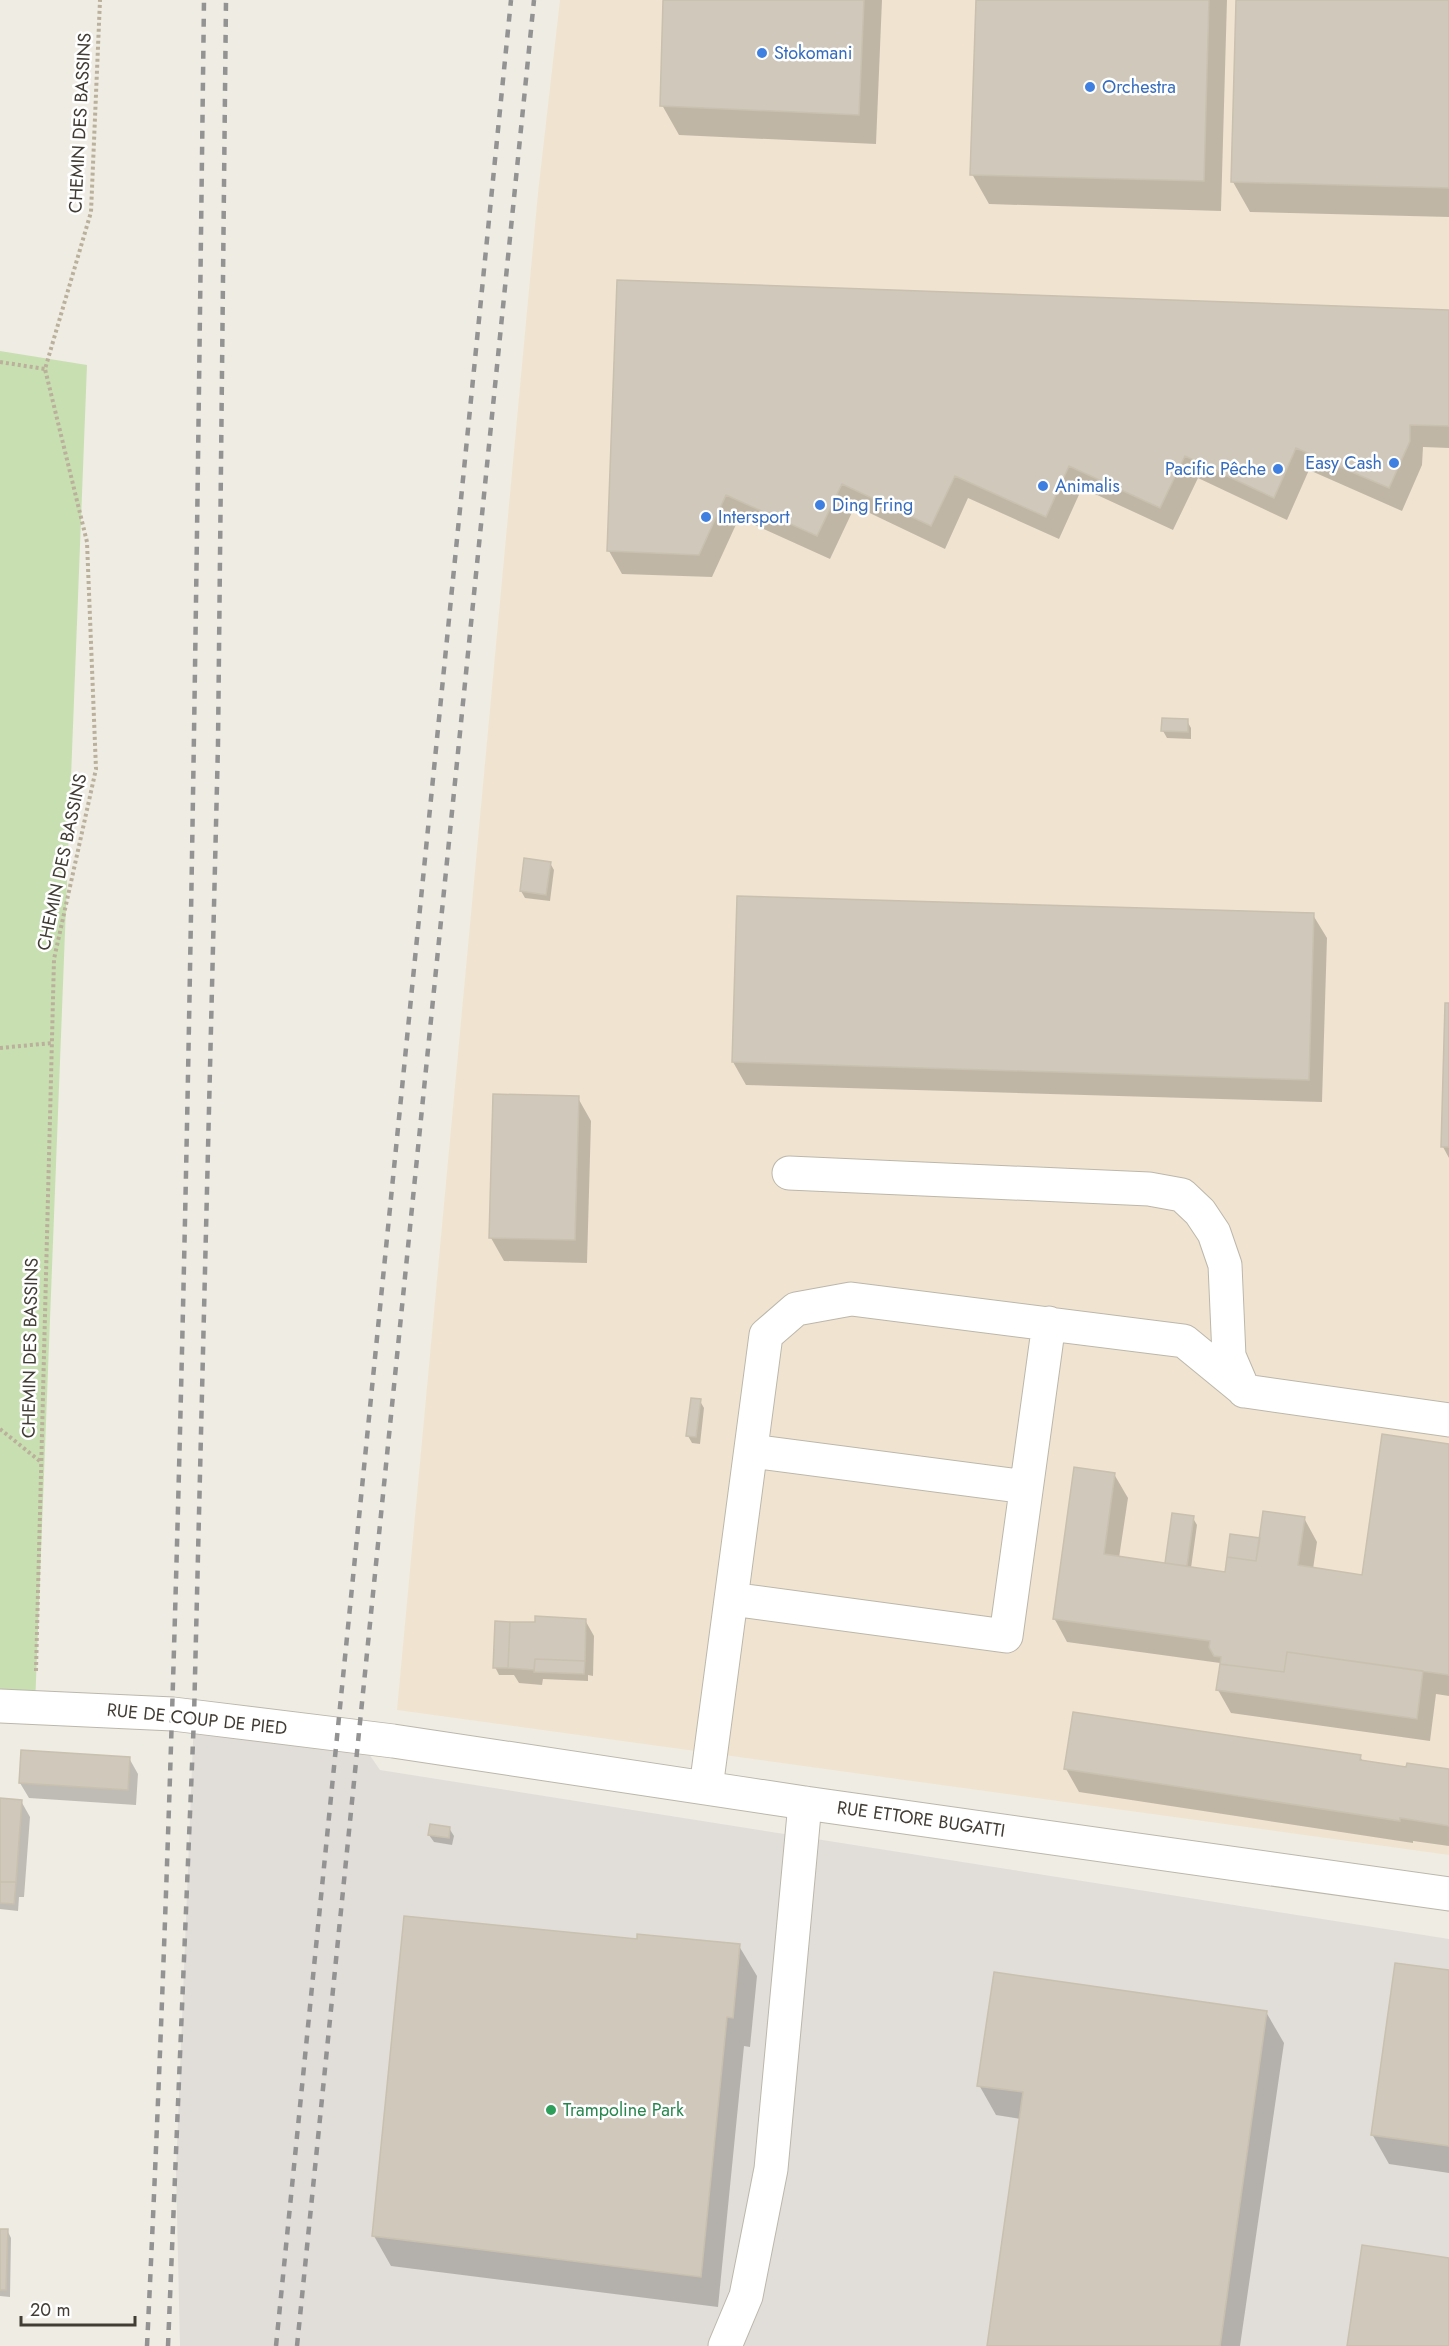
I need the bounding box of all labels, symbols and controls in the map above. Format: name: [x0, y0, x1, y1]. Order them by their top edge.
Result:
street label: CHEMIN DES BASSINS: [62, 32, 98, 214]
place label: Stokomani: [774, 40, 852, 66]
marker: Stokomani: [755, 46, 769, 60]
place label: Orchestra: [1102, 74, 1176, 100]
marker: Orchestra: [1083, 80, 1097, 94]
place label: Easy Cash: [1305, 450, 1382, 476]
place label: Pacific Pêche: [1165, 456, 1266, 482]
marker: Easy Cash: [1387, 456, 1401, 470]
marker: Pacific Pêche: [1271, 462, 1285, 476]
place label: Animalis: [1055, 473, 1120, 499]
marker: Animalis: [1036, 479, 1050, 493]
place label: Ding Fring: [832, 492, 913, 518]
marker: Ding Fring: [813, 498, 827, 512]
place label: Intersport: [718, 504, 790, 530]
marker: Intersport: [699, 510, 713, 524]
street label: CHEMIN DES BASSINS: [31, 771, 94, 953]
street label: CHEMIN DES BASSINS: [15, 1257, 45, 1438]
street label: RUE DE COUP DE PIED: [106, 1697, 288, 1741]
street label: RUE ETTORE BUGATTI: [835, 1794, 1007, 1844]
place label: Trampoline Park: [563, 2097, 684, 2123]
marker: Trampoline Park: [544, 2103, 558, 2117]
scale bar: [21, 2289, 135, 2327]
text: 20 m: [30, 2297, 70, 2323]

